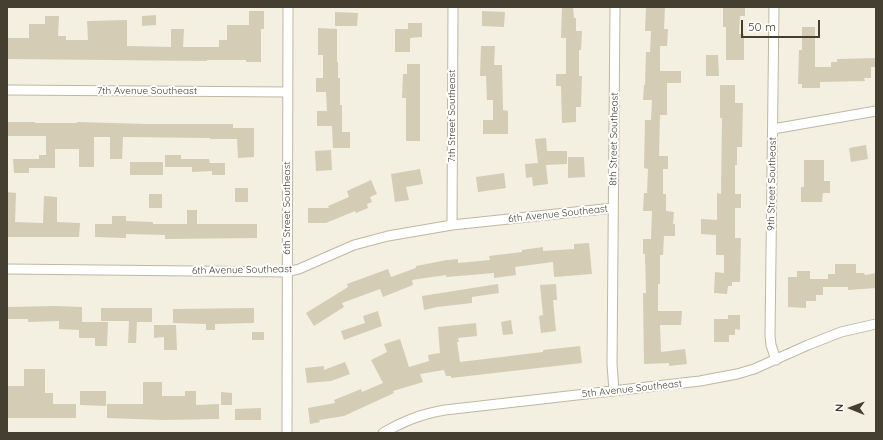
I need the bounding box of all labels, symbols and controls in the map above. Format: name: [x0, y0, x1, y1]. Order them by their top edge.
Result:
scale bar: [743, 12, 822, 38]
text: 50 m: [748, 19, 776, 34]
street label: 7th Street Southeast: [446, 69, 458, 163]
street label: 7th Avenue Southeast: [97, 85, 197, 97]
street label: 8th Street Southeast: [607, 92, 621, 186]
street label: 9th Street Southeast: [765, 137, 779, 231]
street label: 6th Street Southeast: [281, 161, 293, 255]
street label: 6th Avenue Southeast: [507, 203, 609, 225]
street label: 6th Avenue Southeast: [192, 263, 292, 277]
street label: 5th Avenue Southeast: [581, 378, 683, 400]
north arrow: [831, 388, 871, 428]
text: N: [832, 404, 846, 412]

